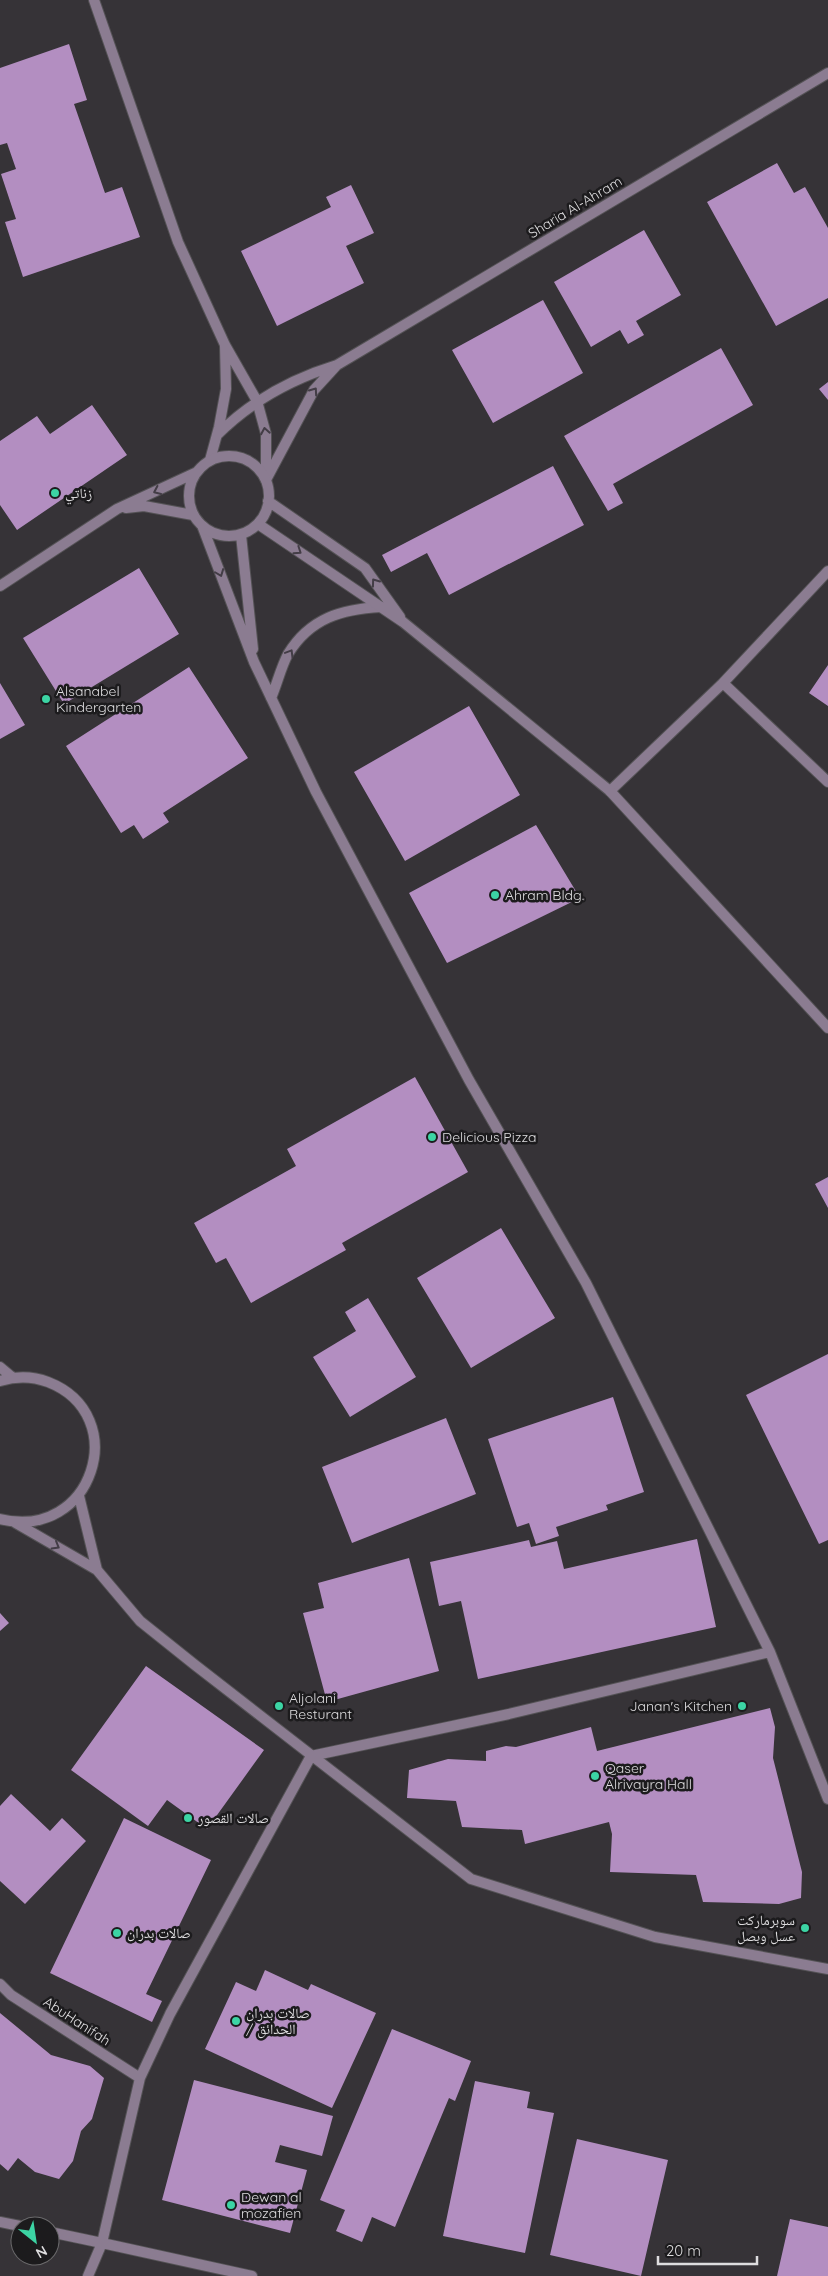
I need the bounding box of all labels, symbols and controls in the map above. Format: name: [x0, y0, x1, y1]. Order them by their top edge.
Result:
street label: Sharia Al-Ahram: [525, 172, 625, 242]
one-way arrow: [308, 387, 317, 397]
one-way arrow: [260, 427, 270, 436]
place label: زناتي: [65, 484, 92, 505]
one-way arrow: [153, 484, 162, 495]
marker: زناتي: [49, 487, 61, 499]
one-way arrow: [292, 545, 302, 554]
one-way arrow: [214, 568, 225, 577]
one-way arrow: [372, 579, 381, 588]
one-way arrow: [284, 650, 294, 659]
place label: Alsanabel Kindergarten: [56, 682, 141, 716]
marker: Alsanabel Kindergarten: [40, 693, 52, 705]
place label: Ahram Bldg.: [505, 886, 584, 904]
marker: Ahram Bldg.: [489, 889, 501, 901]
place label: Delicious Pizza: [442, 1128, 537, 1146]
marker: Delicious Pizza: [426, 1131, 438, 1143]
one-way arrow: [50, 1540, 59, 1550]
place label: Aljolani Resturant: [289, 1689, 352, 1723]
place label: Janan's Kitchen: [629, 1697, 732, 1715]
marker: Aljolani Resturant: [273, 1700, 285, 1712]
marker: Janan's Kitchen: [736, 1700, 748, 1712]
place label: Qaser Alrivayra Hall: [605, 1759, 692, 1793]
marker: Qaser Alrivayra Hall: [589, 1770, 601, 1782]
place label: صالات القصور: [197, 1809, 269, 1827]
marker: صالات القصور: [182, 1812, 194, 1824]
place label: سوبرماركت عسل وبصل: [737, 1911, 795, 1945]
marker: سوبرماركت عسل وبصل: [799, 1922, 811, 1934]
place label: صالات بدران: [127, 1924, 191, 1942]
marker: صالات بدران: [111, 1927, 123, 1939]
street label: AbuHanifah: [40, 1993, 114, 2049]
place label: صالات بدران / الحدائق: [246, 2004, 310, 2039]
marker: صالات بدران / الحدائق: [230, 2015, 242, 2027]
place label: Dewan al mozafien: [241, 2188, 302, 2222]
marker: Dewan al mozafien: [225, 2199, 237, 2211]
north arrow: [10, 2216, 60, 2266]
scale bar: [658, 2234, 757, 2266]
text: 20 m: [666, 2241, 701, 2260]
text: N: [33, 2242, 50, 2263]

